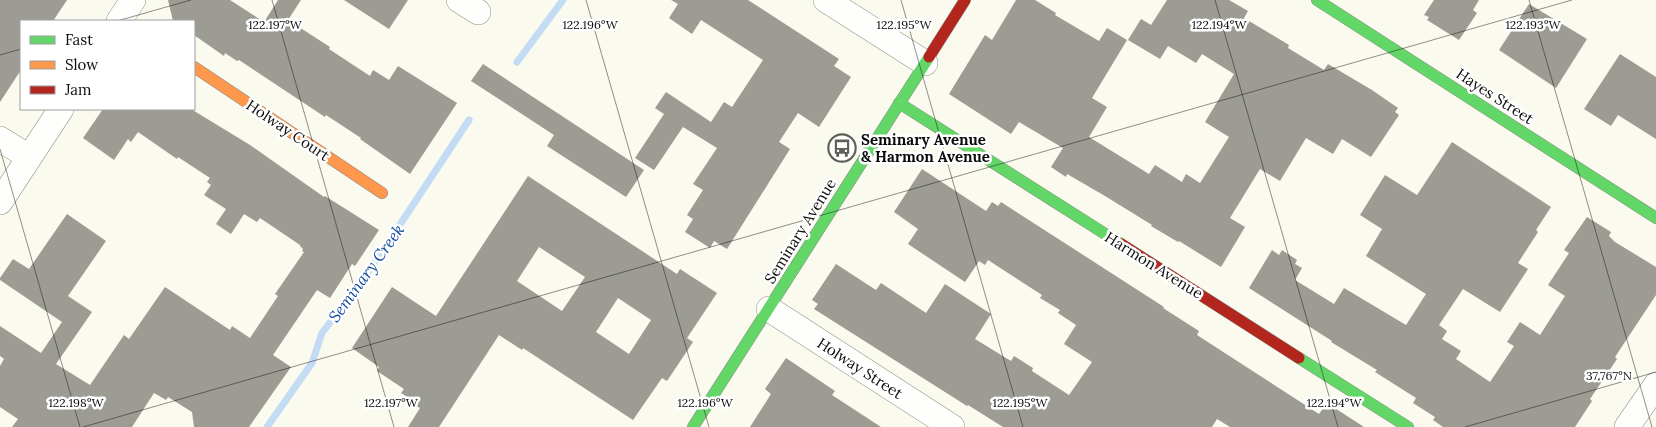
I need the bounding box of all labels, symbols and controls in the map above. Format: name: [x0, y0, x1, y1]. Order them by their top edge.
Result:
text: 122.197°W: [248, 17, 303, 32]
text: 122.196°W: [562, 17, 619, 32]
text: 122.195°W: [877, 17, 932, 32]
text: 122.194°W: [1192, 17, 1247, 32]
text: 122.193°W: [1506, 17, 1562, 32]
legend: [20, 20, 195, 110]
text: Fast: [65, 30, 93, 49]
text: Slow: [65, 55, 98, 74]
street label: Hayes Street: [1453, 64, 1537, 128]
text: Jam: [64, 80, 92, 99]
street label: Holway Court: [243, 95, 333, 165]
place label: Seminary Avenue & Harmon Avenue: [861, 130, 990, 166]
bus stop icon: Seminary Avenue & Harmon Avenue: [827, 133, 857, 163]
street label: Seminary Avenue: [760, 175, 840, 287]
water label: Seminary Creek: [324, 220, 408, 326]
street label: Harmon Avenue: [1101, 227, 1207, 303]
street label: Holway Street: [814, 333, 906, 403]
text: 37.767°N: [1586, 368, 1632, 383]
text: 122.198°W: [48, 395, 105, 410]
text: 122.197°W: [364, 395, 419, 410]
text: 122.196°W: [677, 395, 734, 410]
text: 122.195°W: [993, 395, 1048, 410]
text: 122.194°W: [1307, 395, 1362, 410]

